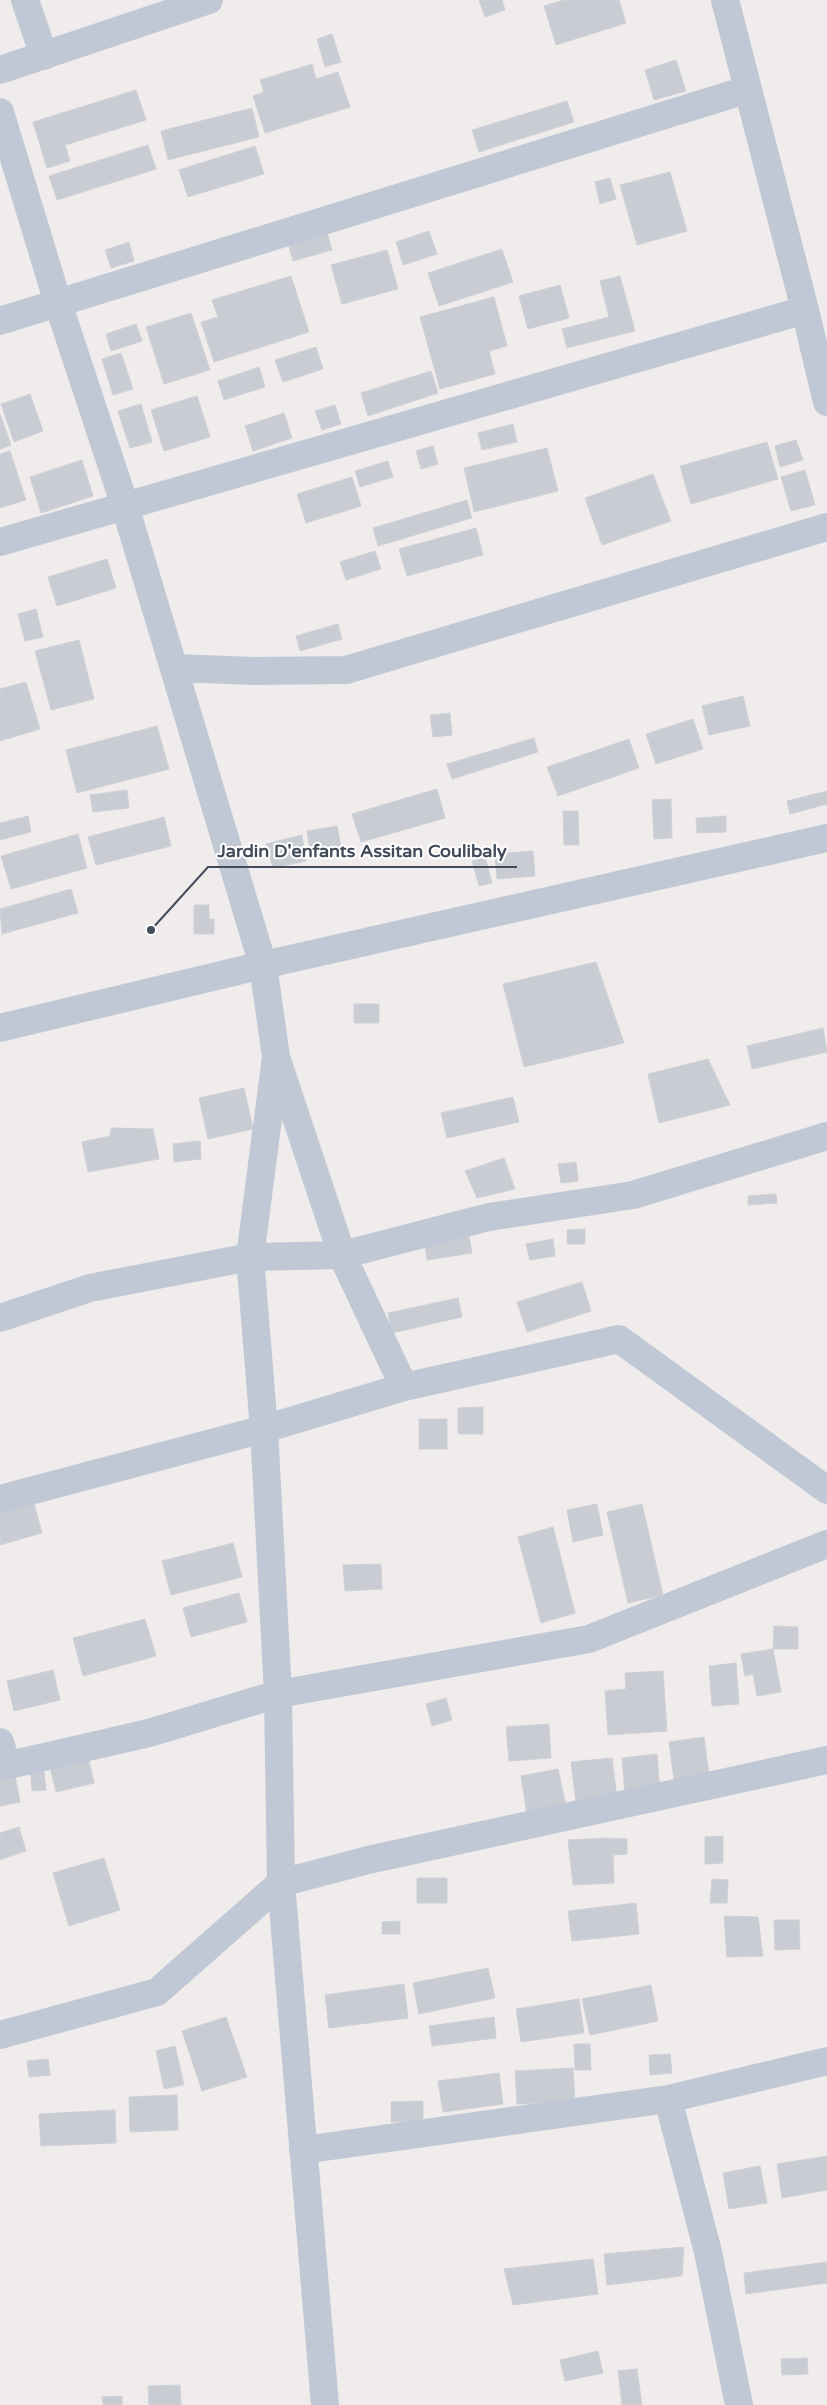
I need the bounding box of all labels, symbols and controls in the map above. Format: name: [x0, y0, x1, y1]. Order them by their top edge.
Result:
callout: Jardin D'enfants Assitan Coulibaly: [208, 834, 517, 867]
text: Jardin D'enfants Assitan Coulibaly: [216, 840, 507, 862]

